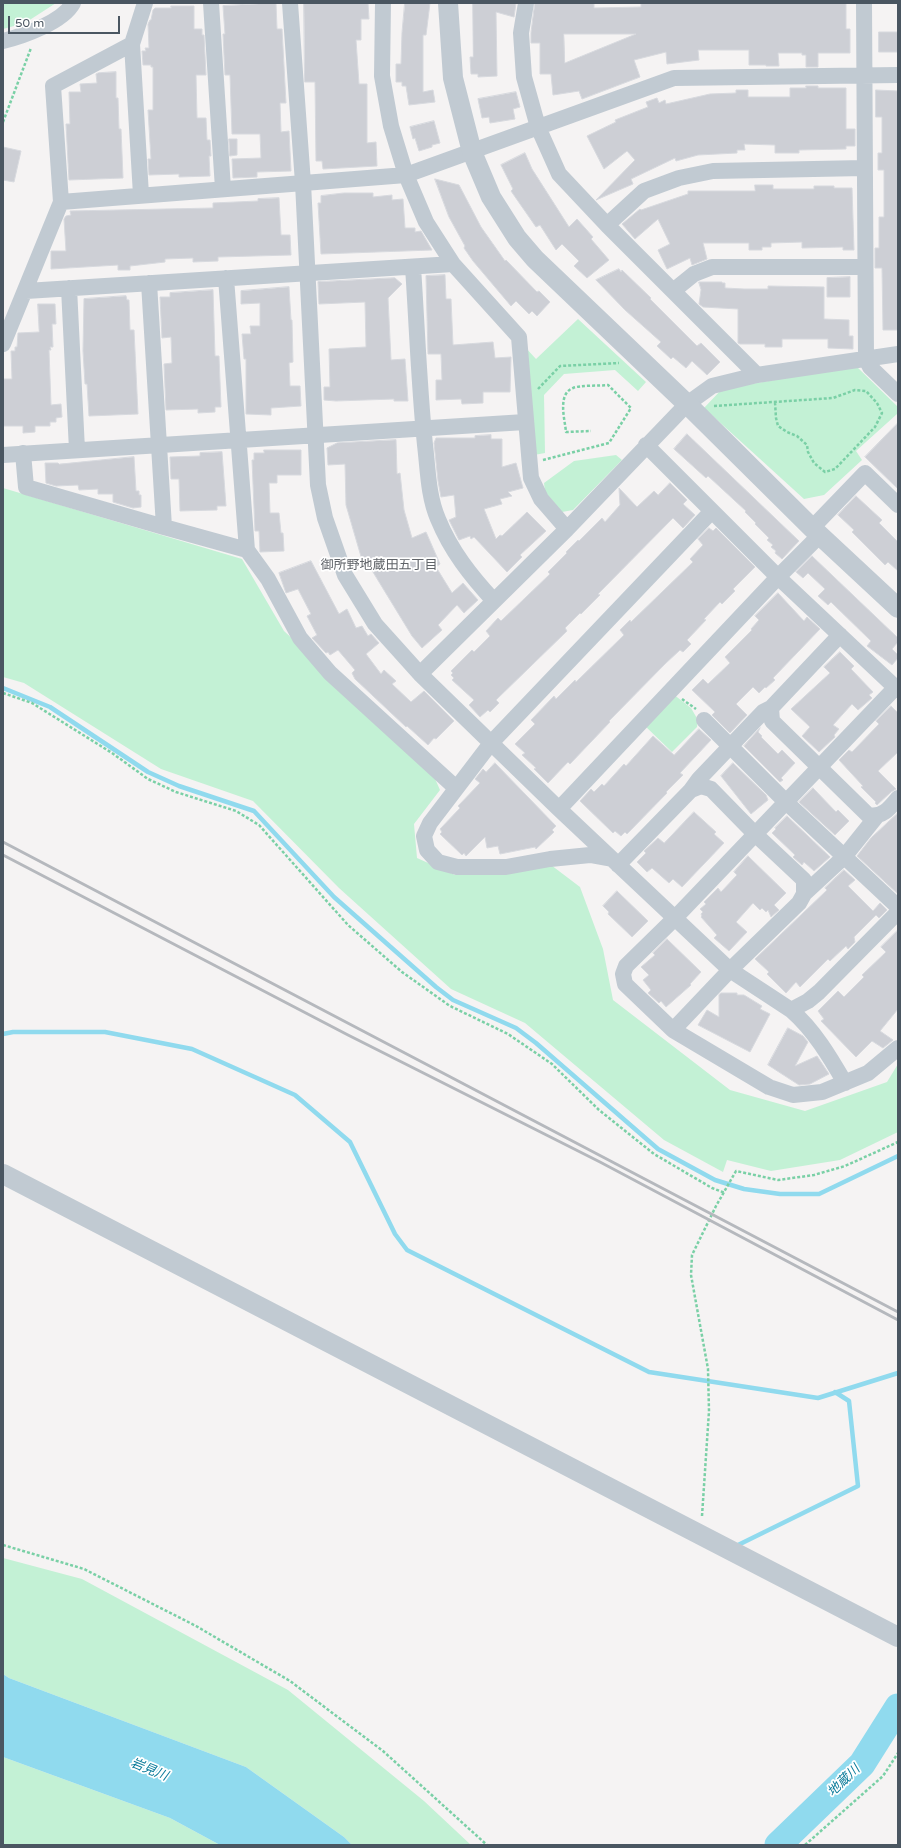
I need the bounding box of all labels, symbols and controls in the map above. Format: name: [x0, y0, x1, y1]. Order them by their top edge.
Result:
scale bar: [10, 8, 122, 34]
text: 50 m: [15, 16, 44, 30]
district label: 御所野地蔵田五丁目: [321, 558, 437, 574]
water label: 岩見川: [128, 1755, 170, 1785]
water label: 地蔵川: [825, 1762, 863, 1800]

